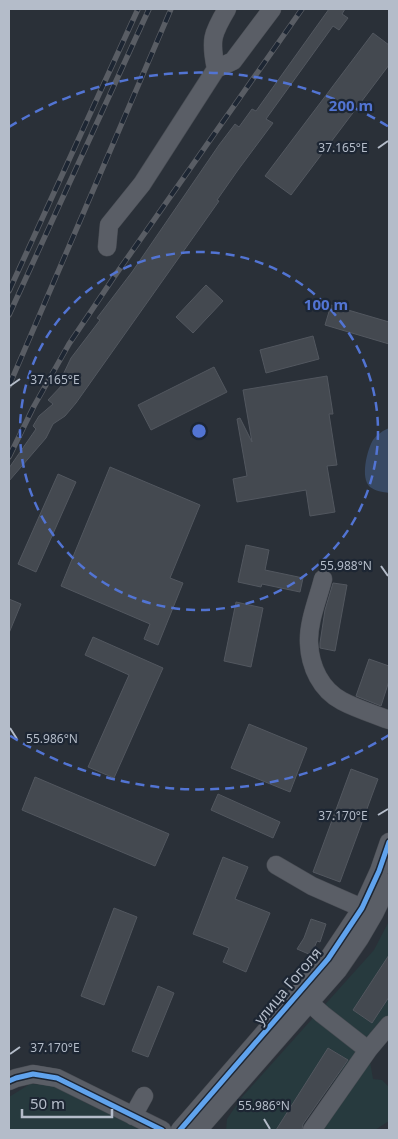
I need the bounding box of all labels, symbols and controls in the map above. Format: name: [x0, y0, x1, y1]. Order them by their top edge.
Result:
text: 200 m: [329, 95, 373, 115]
text: 37.165°E: [318, 139, 368, 156]
text: 100 m: [304, 294, 348, 314]
text: 37.165°E: [30, 371, 80, 388]
centre of rings: [190, 422, 208, 440]
text: 55.988°N: [320, 557, 372, 574]
text: 55.986°N: [26, 730, 78, 747]
text: 37.170°E: [318, 807, 368, 824]
street label: улица Гоголя: [249, 942, 325, 1028]
text: 37.170°E: [30, 1039, 80, 1056]
scale bar: [22, 1086, 112, 1118]
text: 50 m: [30, 1093, 65, 1113]
text: 55.986°N: [238, 1097, 290, 1114]

